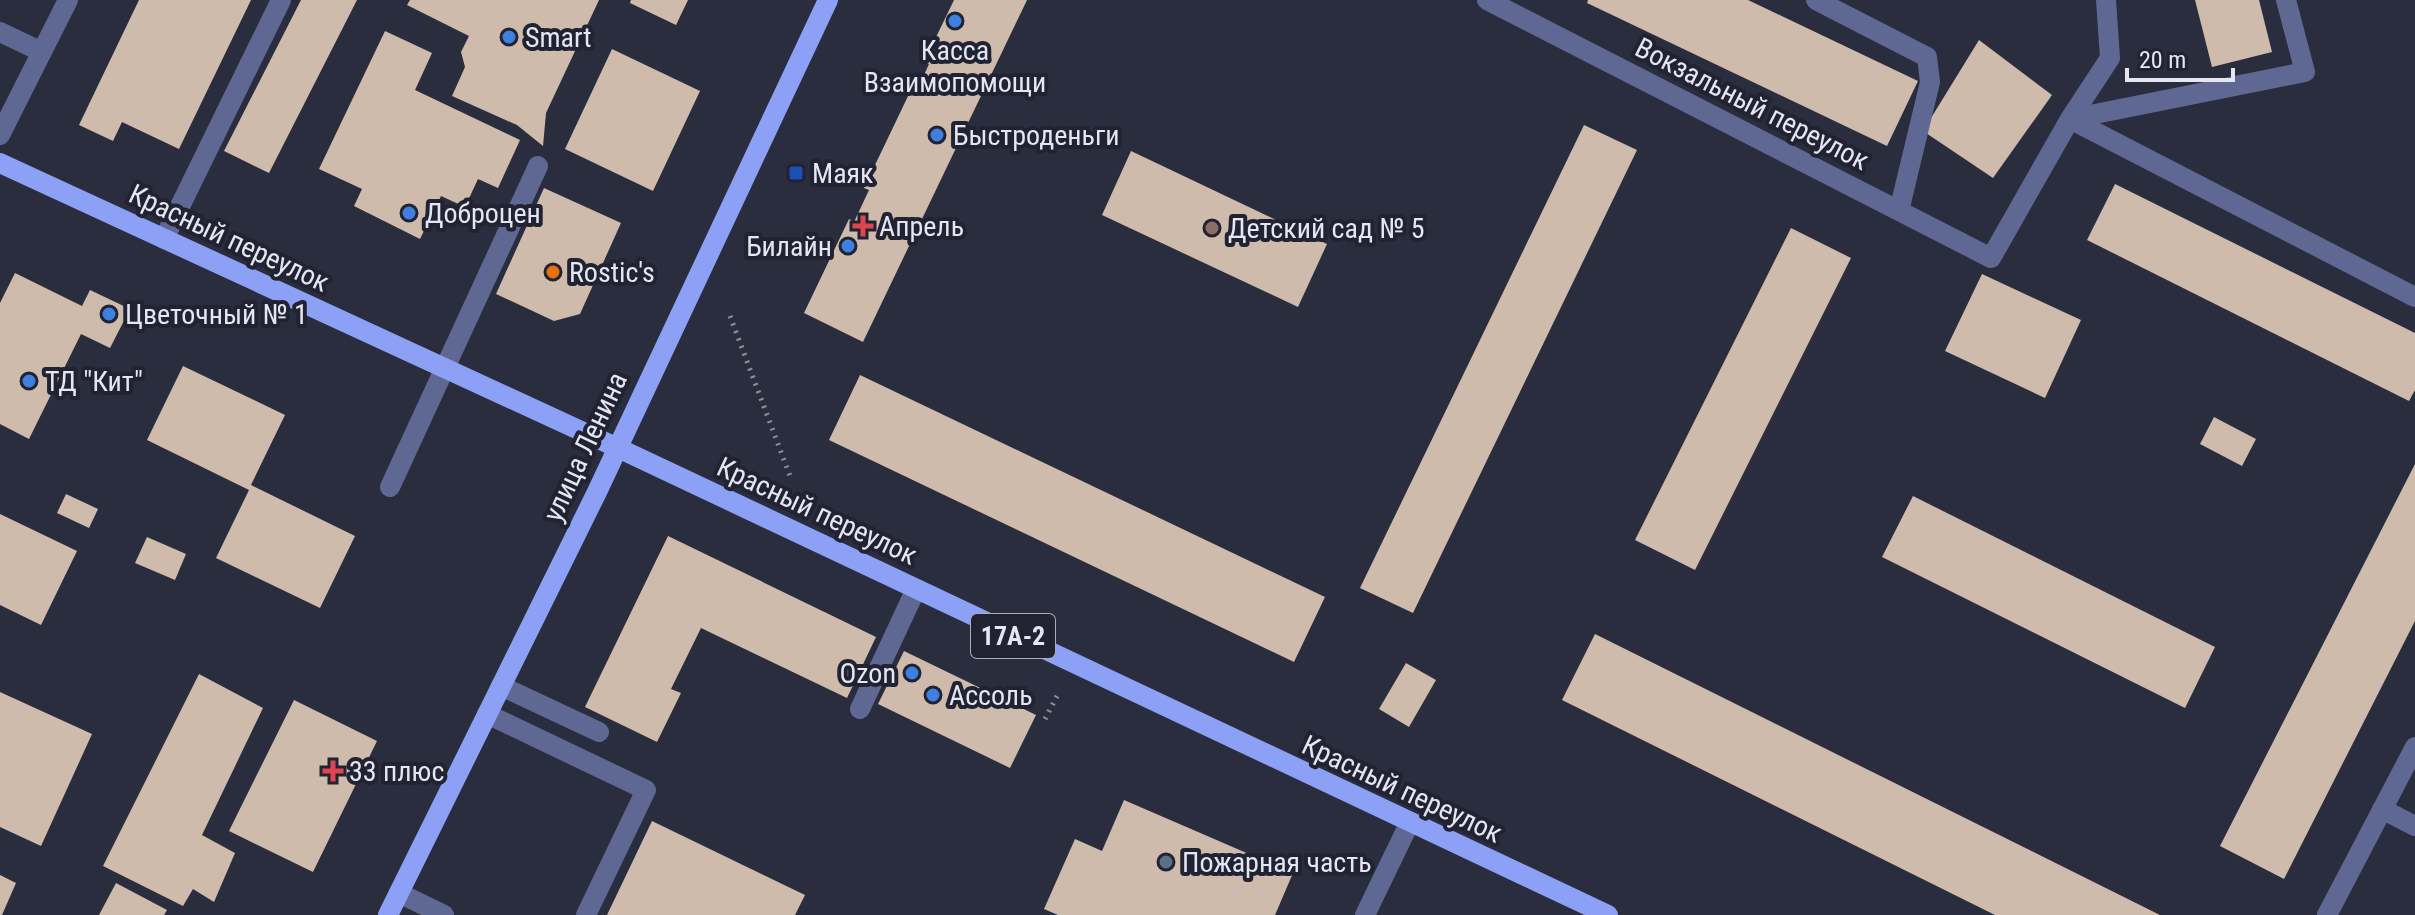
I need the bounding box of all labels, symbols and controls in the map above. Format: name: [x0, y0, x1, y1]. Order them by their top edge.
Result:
marker: Касса Взаимопомощи: [946, 12, 964, 30]
place label: Smart: [525, 21, 592, 54]
marker: Smart: [500, 28, 518, 46]
street label: Вокзальный переулок: [1630, 31, 1874, 177]
scale bar: [2127, 32, 2233, 82]
place label: Касса Взаимопомощи: [864, 34, 1046, 99]
text: 20 m: [2139, 46, 2186, 74]
place label: Быстроденьги: [953, 119, 1120, 152]
marker: Быстроденьги: [928, 126, 946, 144]
place label: Маяк: [812, 157, 874, 190]
marker: Маяк: [787, 164, 805, 182]
street label: Красный переулок: [124, 177, 334, 299]
place label: Доброцен: [425, 197, 541, 230]
marker: Доброцен: [400, 204, 418, 222]
place label: Апрель: [879, 210, 964, 243]
place label: Детский сад № 5: [1228, 212, 1424, 245]
marker: Апрель: [854, 217, 872, 235]
marker: Детский сад № 5: [1203, 219, 1221, 237]
place label: Билайн: [746, 230, 832, 263]
marker: Билайн: [839, 237, 857, 255]
place label: Rostic's: [569, 256, 655, 289]
marker: Rostic's: [544, 263, 562, 281]
place label: Цветочный № 1: [125, 298, 308, 331]
marker: Цветочный № 1: [100, 305, 118, 323]
place label: ТД "Кит": [45, 365, 143, 398]
street label: улица Ленина: [536, 367, 634, 527]
marker: ТД "Кит": [20, 372, 38, 390]
street label: Красный переулок: [712, 450, 922, 572]
road number: 17А-2: [971, 614, 1055, 658]
place label: Ozon: [839, 657, 896, 690]
marker: Ozon: [903, 664, 921, 682]
place label: Ассоль: [949, 679, 1033, 712]
marker: Ассоль: [924, 686, 942, 704]
street label: Красный переулок: [1297, 728, 1507, 850]
place label: 33 плюс: [349, 755, 444, 788]
marker: 33 плюс: [324, 762, 342, 780]
place label: Пожарная часть: [1182, 846, 1372, 879]
marker: Пожарная часть: [1157, 853, 1175, 871]

